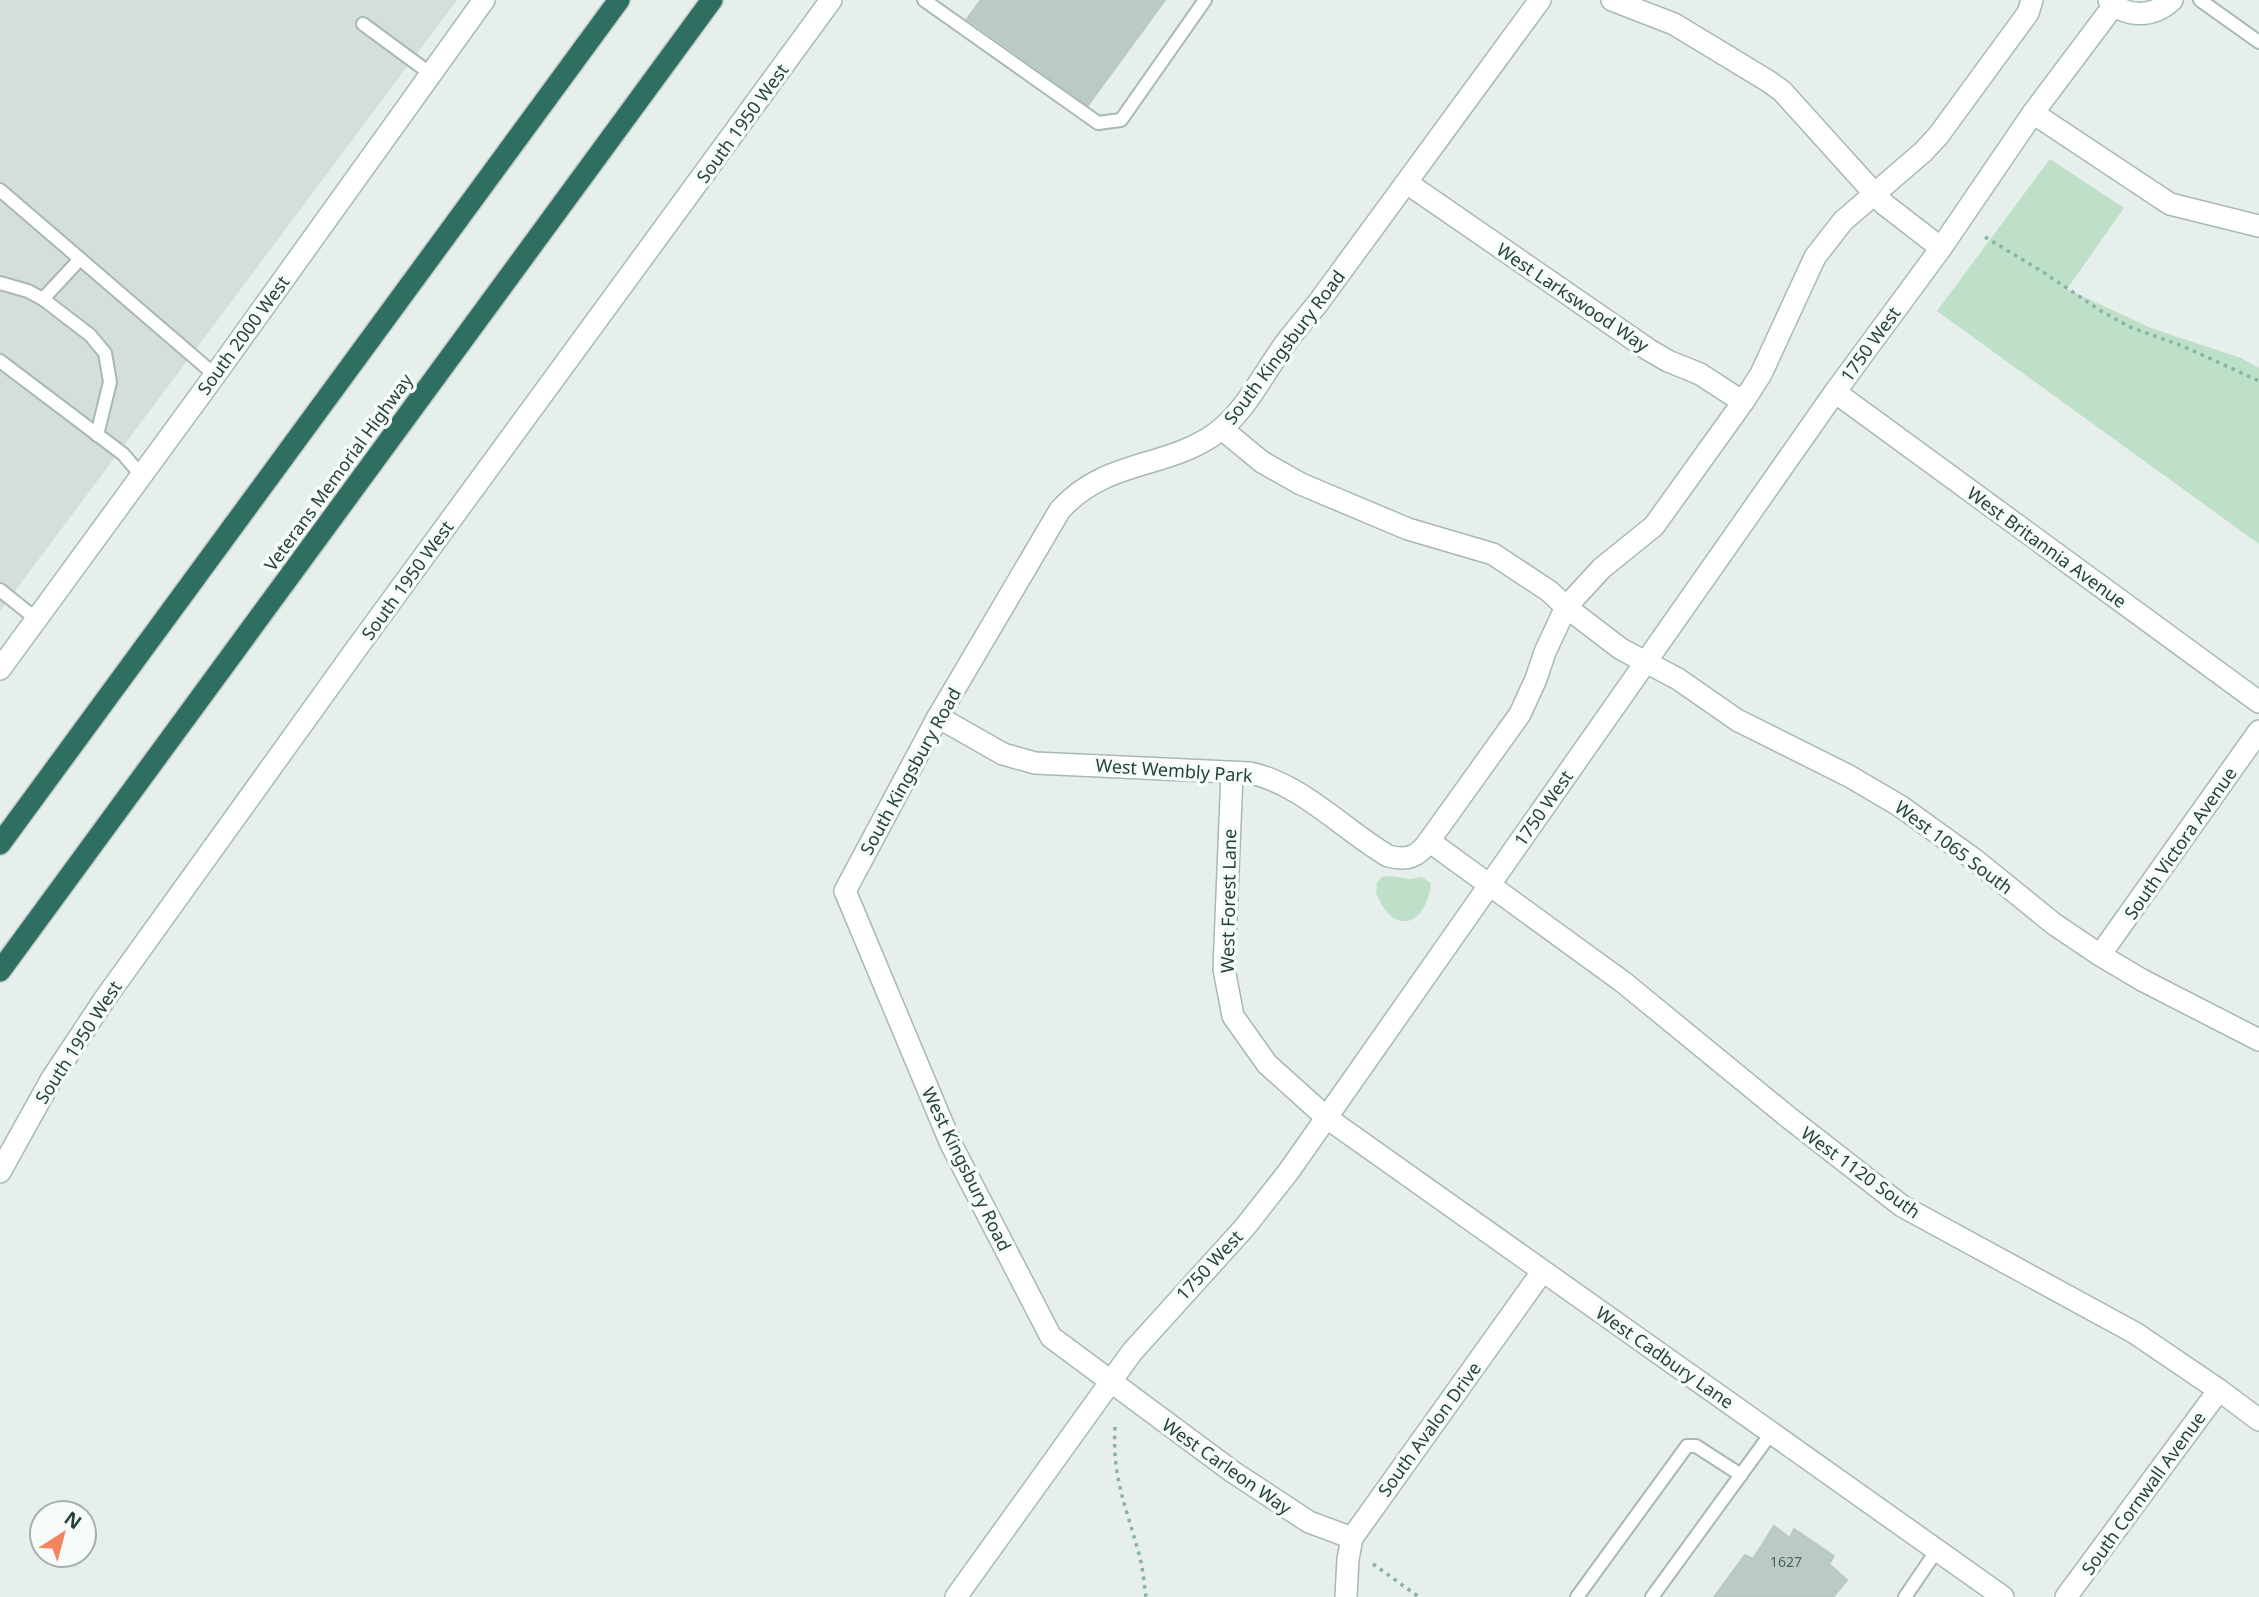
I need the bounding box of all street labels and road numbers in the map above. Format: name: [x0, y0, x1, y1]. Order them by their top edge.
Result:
street label: South 1950 West: [691, 58, 794, 187]
street label: West Larkswood Way: [1492, 237, 1655, 357]
street label: South Kingsbury Road: [1218, 265, 1350, 429]
street label: South 2000 West: [192, 270, 295, 399]
street label: 1750 West: [1835, 301, 1906, 386]
street label: Veterans Memorial Highway: [258, 368, 418, 575]
street label: West Britannia Avenue: [1962, 481, 2132, 613]
street label: South 1950 West: [356, 515, 459, 644]
street label: South Kingsbury Road: [854, 683, 966, 859]
street label: West Wembly Park: [1095, 753, 1254, 787]
street label: South Victora Avenue: [2118, 762, 2242, 924]
street label: 1750 West: [1508, 765, 1578, 851]
street label: West 1065 South: [1890, 795, 2018, 899]
street label: West Forest Lane: [1215, 829, 1241, 973]
street label: South 1950 West: [29, 976, 127, 1108]
street label: West Kingsbury Road: [917, 1083, 1017, 1255]
street label: West 1120 South: [1797, 1121, 1925, 1223]
street label: 1750 West: [1170, 1224, 1248, 1305]
street label: West Cadbury Lane: [1591, 1300, 1739, 1414]
street label: South Avalon Drive: [1372, 1357, 1486, 1501]
street label: South Cornwall Avenue: [2076, 1406, 2210, 1580]
street label: West Carleon Way: [1158, 1412, 1297, 1520]

